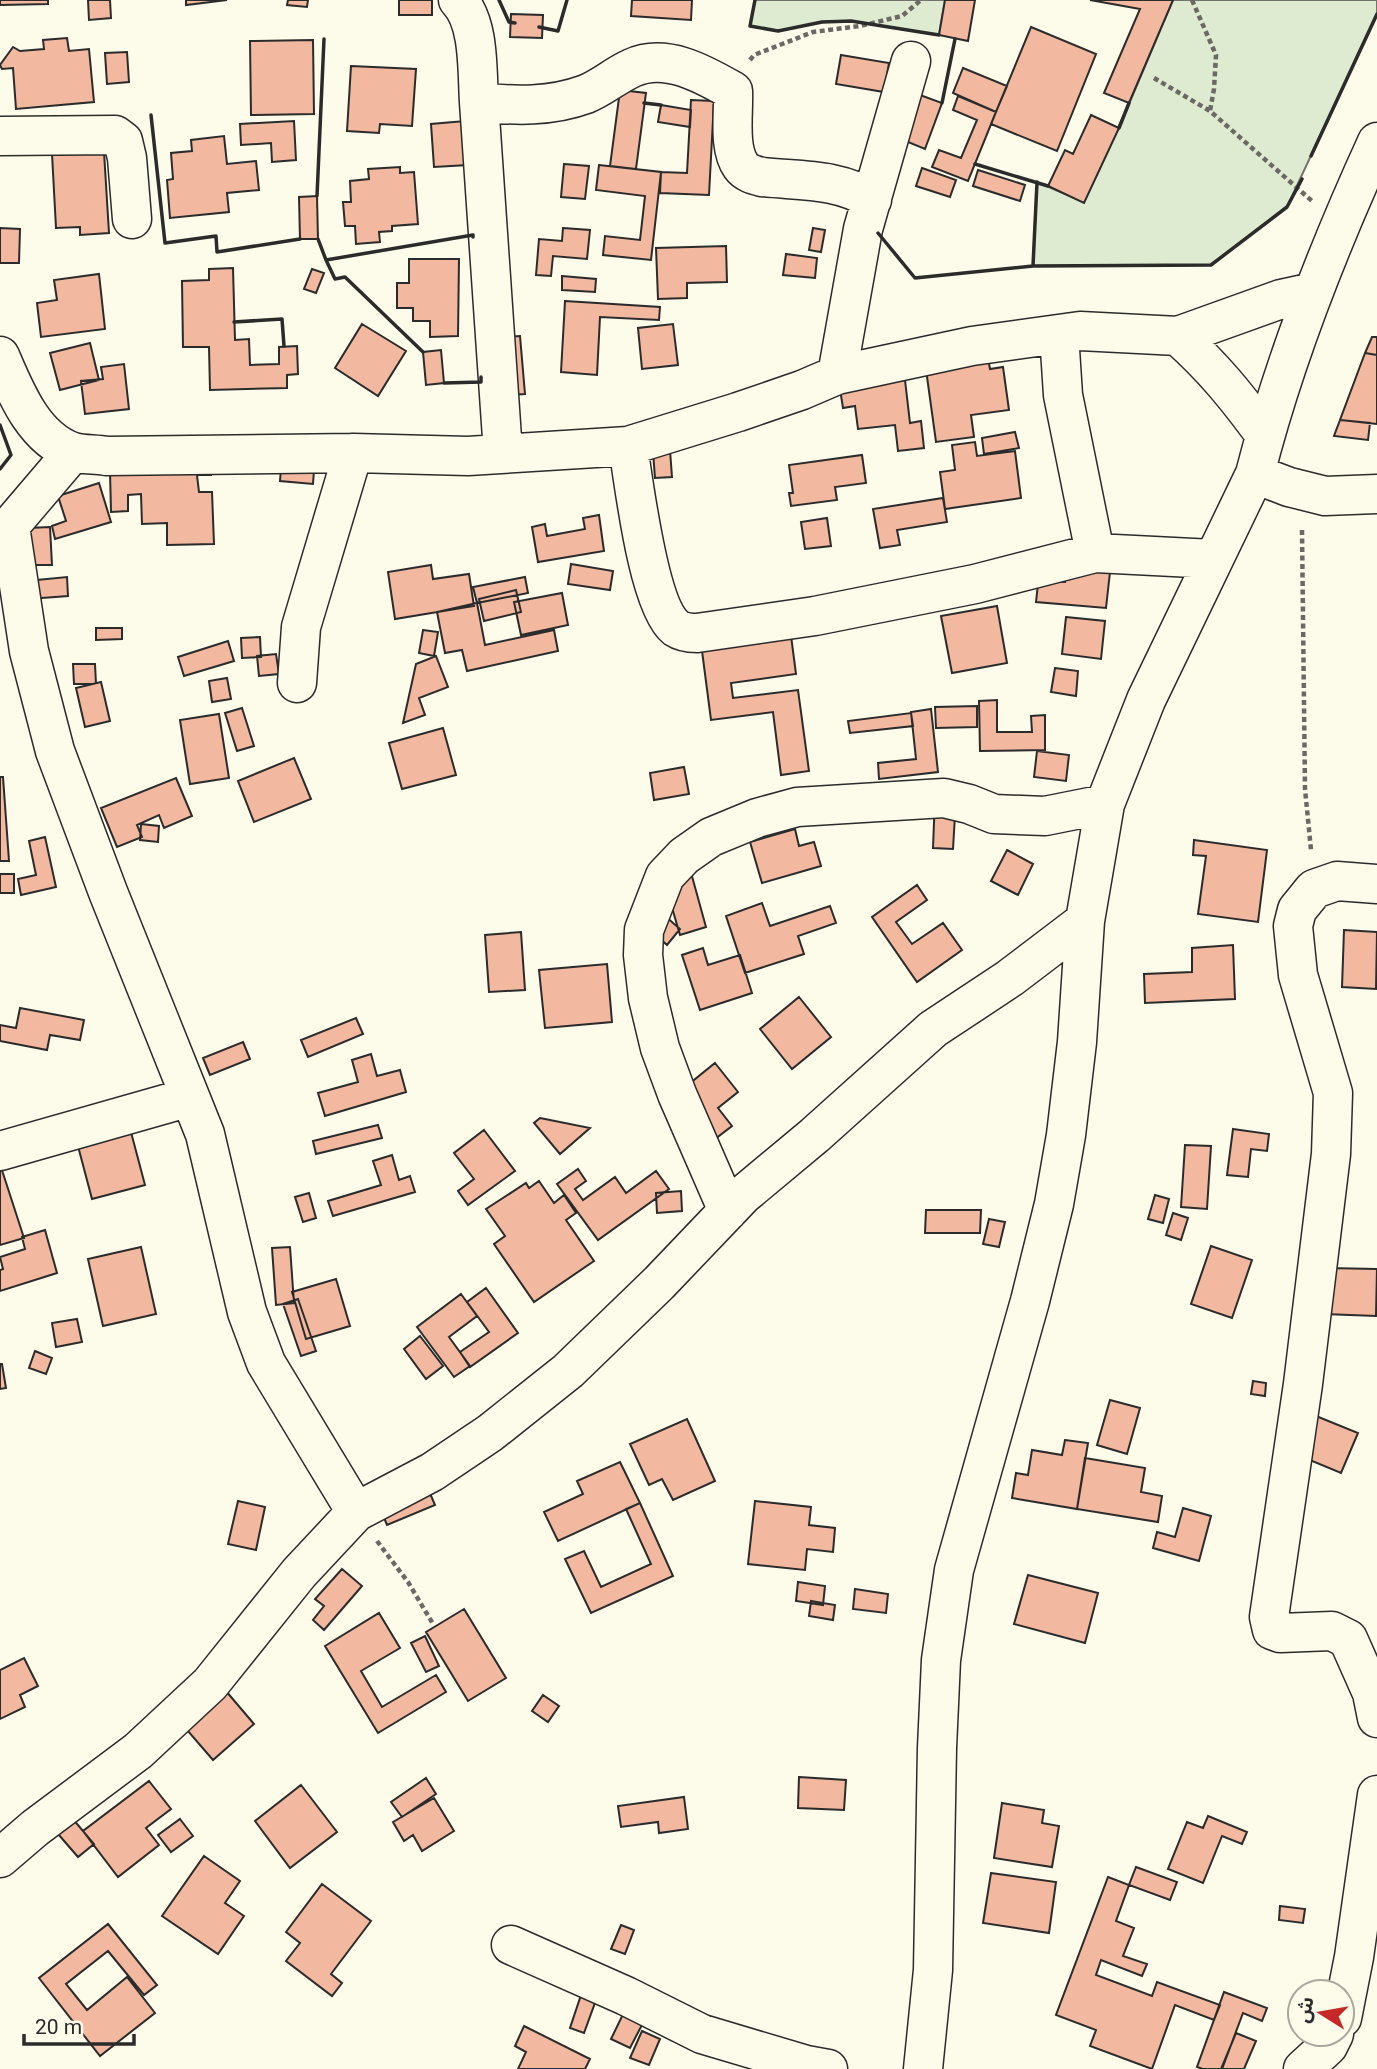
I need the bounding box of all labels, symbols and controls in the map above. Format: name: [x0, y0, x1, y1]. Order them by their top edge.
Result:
north arrow: [1286, 1978, 1356, 2048]
text: ش: [1291, 1995, 1319, 2025]
scale bar: [24, 2002, 135, 2046]
text: 20 m: [35, 2015, 82, 2039]

